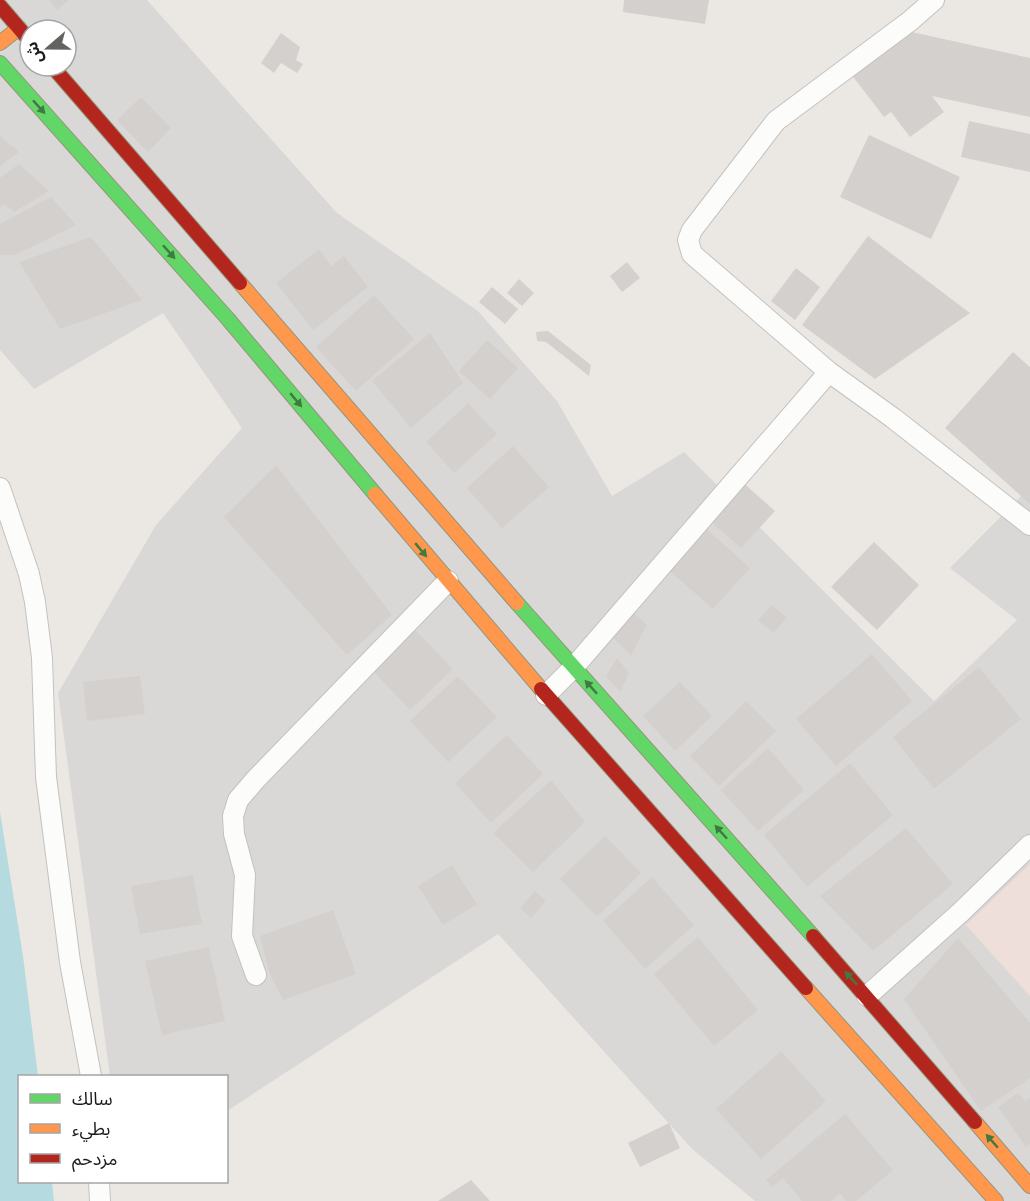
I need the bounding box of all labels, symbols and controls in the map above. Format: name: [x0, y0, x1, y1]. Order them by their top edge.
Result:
north arrow: [18, 18, 78, 78]
text: ش: [21, 39, 48, 67]
one-way arrow: [32, 99, 45, 114]
one-way arrow: [162, 245, 176, 260]
one-way arrow: [289, 392, 302, 407]
one-way arrow: [415, 542, 427, 557]
one-way arrow: [585, 680, 598, 695]
one-way arrow: [714, 825, 728, 840]
one-way arrow: [845, 971, 858, 986]
legend: [18, 1075, 228, 1183]
text: سالك: [72, 1087, 113, 1111]
text: بطيء: [72, 1117, 110, 1142]
one-way arrow: [986, 1134, 999, 1149]
text: مزدحم: [72, 1147, 117, 1172]

